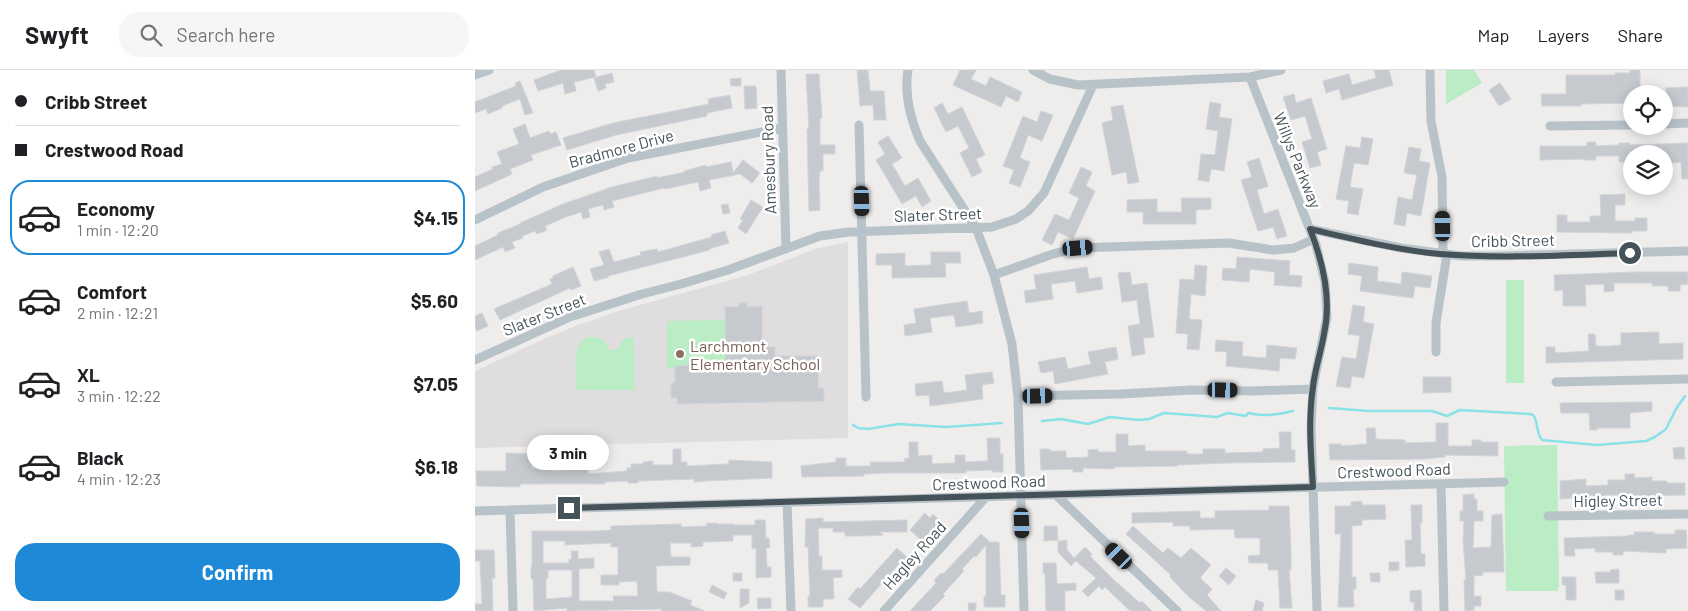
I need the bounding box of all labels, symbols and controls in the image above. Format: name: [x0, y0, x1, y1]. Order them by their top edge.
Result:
search box: [119, 12, 469, 57]
text: Swyft: [25, 20, 89, 49]
icon: search: [137, 21, 165, 49]
text: Search here: [177, 23, 275, 46]
text: Map: [1477, 24, 1509, 46]
text: Layers: [1537, 24, 1590, 46]
text: Share: [1618, 24, 1663, 46]
map controls: [1623, 85, 1673, 195]
button: locate: [1623, 85, 1673, 135]
text: Cribb Street: [45, 90, 147, 113]
street label: Amesbury Road: [757, 105, 779, 215]
street label: Willys Parkway: [1270, 109, 1326, 211]
street label: Bradmore Drive: [567, 125, 675, 171]
text: Crestwood Road: [45, 138, 183, 161]
button: layers: [1623, 145, 1673, 195]
car: [853, 186, 870, 216]
icon: car: [17, 195, 62, 240]
text: Economy: [77, 197, 155, 220]
street label: Slater Street: [894, 203, 982, 225]
text: $4.15: [414, 206, 458, 229]
car: [1435, 211, 1450, 241]
text: 1 min · 12:20: [77, 220, 159, 239]
street label: Cribb Street: [1471, 230, 1555, 250]
car: [1062, 239, 1093, 257]
route start: [1619, 242, 1641, 264]
icon: car: [17, 278, 62, 323]
text: Comfort: [77, 280, 147, 303]
text: $5.60: [411, 289, 458, 312]
street label: Slater Street: [500, 289, 588, 339]
text: 2 min · 12:21: [77, 303, 158, 322]
place label: Larchmont Elementary School: [690, 336, 820, 373]
marker: Larchmont Elementary School: [674, 348, 686, 360]
icon: car: [17, 361, 62, 406]
text: XL: [77, 363, 100, 386]
text: $7.05: [413, 372, 458, 395]
car: [1207, 382, 1238, 398]
text: 3 min · 12:22: [77, 386, 161, 405]
car: [1022, 388, 1053, 404]
callout: 3 min: [528, 436, 610, 470]
text: 3 min: [549, 443, 587, 462]
icon: car: [17, 444, 62, 489]
text: Black: [77, 446, 124, 469]
text: $6.18: [415, 455, 458, 478]
street label: Crestwood Road: [1337, 459, 1451, 481]
text: 4 min · 12:23: [77, 469, 161, 488]
street label: Crestwood Road: [932, 471, 1046, 493]
street label: Higley Street: [1573, 490, 1663, 510]
route end: [558, 497, 580, 519]
car: [1013, 508, 1030, 538]
street label: Hagley Road: [878, 517, 950, 593]
car: [1103, 540, 1135, 572]
button: Confirm: [15, 543, 460, 601]

